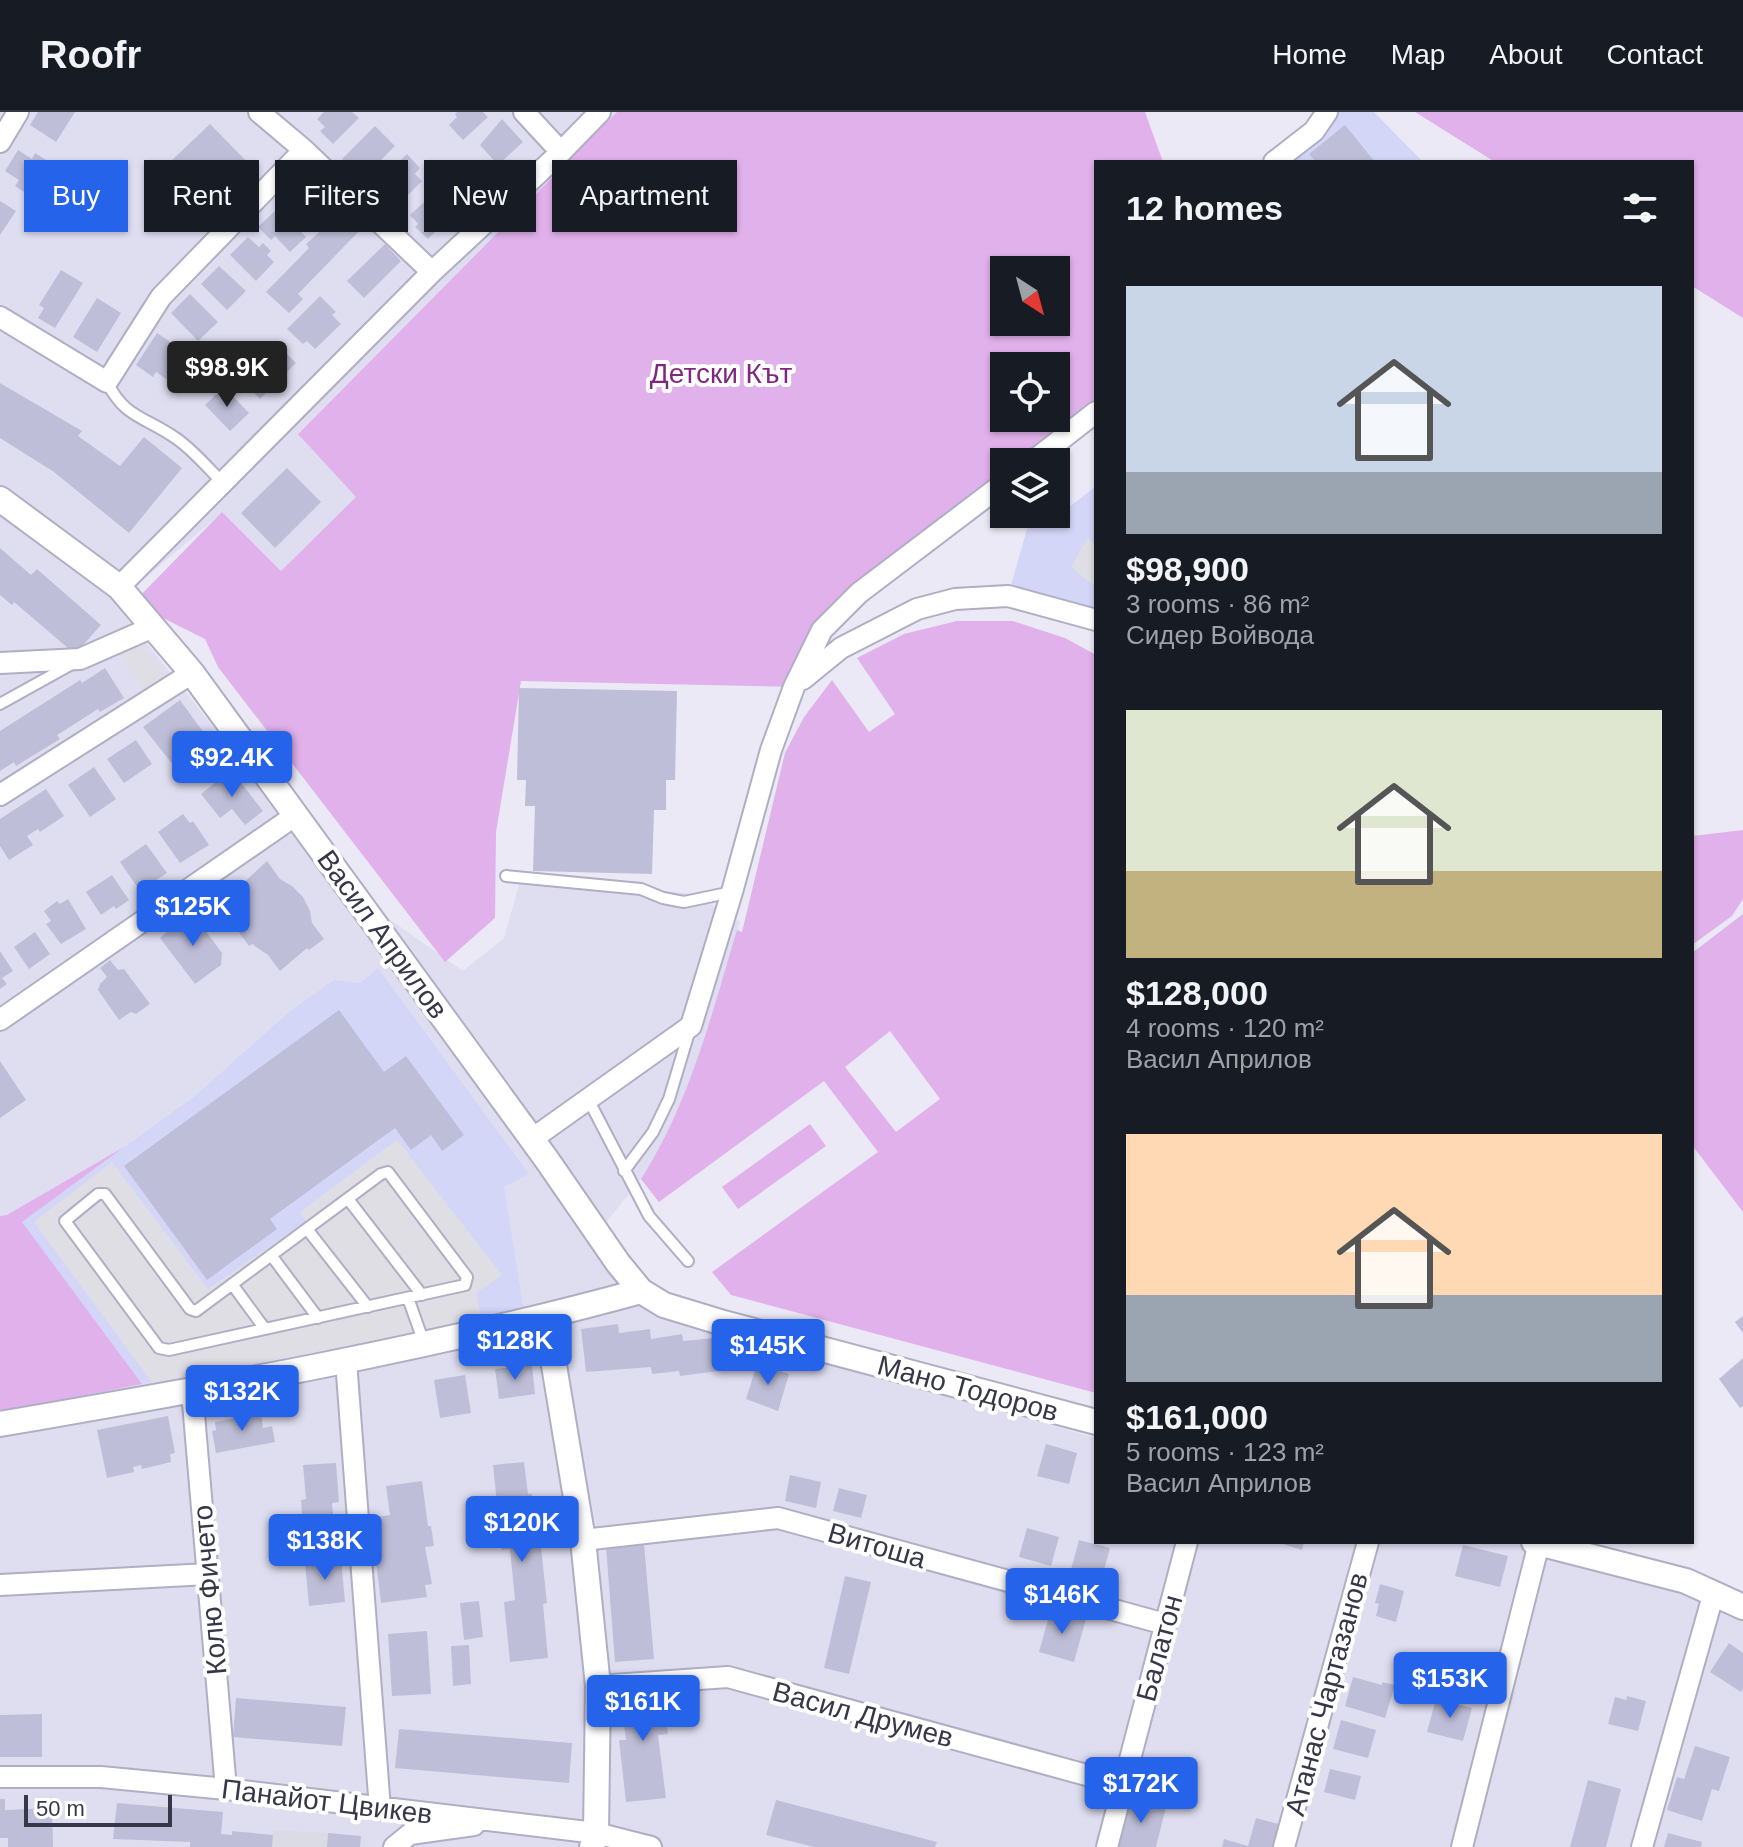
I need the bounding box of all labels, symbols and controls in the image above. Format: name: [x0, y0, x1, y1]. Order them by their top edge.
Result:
text: Roofr: [40, 34, 141, 76]
text: Home: [1272, 39, 1347, 70]
text: Map: [1391, 39, 1445, 70]
text: About: [1489, 39, 1563, 70]
text: Contact: [1607, 39, 1703, 70]
chip: Buy: [24, 160, 128, 232]
chip: Rent: [144, 160, 259, 232]
chip: Filters: [275, 160, 408, 232]
chip: New: [424, 160, 536, 232]
chip: Apartment: [552, 160, 737, 232]
icon: filters: [1618, 186, 1662, 230]
text: 12 homes: [1126, 189, 1283, 227]
north arrow: [990, 256, 1070, 336]
map controls: [990, 256, 1070, 528]
icon: home: [1322, 338, 1466, 482]
pin: $98.9K: [162, 341, 292, 409]
text: $98.9K: [185, 352, 269, 382]
button: locate: [990, 352, 1070, 432]
park label: Детски Кът: [650, 358, 792, 389]
button: layers: [990, 448, 1070, 528]
text: $98,900: [1126, 550, 1249, 588]
text: 3 rooms · 86 m²: [1126, 589, 1310, 619]
text: Сидер Войвода: [1126, 620, 1314, 650]
pin: $92.4K: [167, 731, 297, 799]
text: $92.4K: [190, 742, 274, 772]
icon: home: [1322, 762, 1466, 906]
street label: Васил Априлов: [311, 844, 454, 1024]
pin: $125K: [137, 880, 249, 948]
text: $125K: [155, 891, 231, 921]
text: $128,000: [1126, 974, 1268, 1012]
text: 4 rooms · 120 m²: [1126, 1013, 1324, 1043]
text: Васил Априлов: [1126, 1044, 1312, 1074]
icon: home: [1322, 1186, 1466, 1330]
pin: $128K: [459, 1314, 571, 1382]
pin: $145K: [712, 1319, 824, 1387]
text: $128K: [477, 1325, 553, 1355]
text: $145K: [730, 1330, 806, 1360]
street label: Мано Тодоров: [874, 1349, 1062, 1428]
pin: $132K: [186, 1365, 298, 1433]
text: $132K: [204, 1376, 280, 1406]
text: $161,000: [1126, 1398, 1268, 1436]
text: 5 rooms · 123 m²: [1126, 1437, 1324, 1467]
text: Васил Априлов: [1126, 1468, 1312, 1498]
pin: $120K: [466, 1496, 578, 1564]
street label: Колю Фичето: [187, 1504, 232, 1676]
text: $120K: [484, 1507, 560, 1537]
pin: $138K: [269, 1514, 381, 1582]
street label: Витоша: [824, 1517, 930, 1574]
text: $138K: [287, 1525, 363, 1555]
pin: $146K: [1006, 1568, 1118, 1636]
street label: Атанас Чартазанов: [1279, 1569, 1374, 1819]
text: $146K: [1024, 1579, 1100, 1609]
street label: Балатон: [1130, 1592, 1189, 1705]
pin: $153K: [1394, 1652, 1506, 1720]
text: $153K: [1412, 1663, 1488, 1693]
pin: $161K: [587, 1675, 699, 1743]
street label: Васил Друмев: [769, 1675, 957, 1753]
text: $161K: [605, 1686, 681, 1716]
pin: $172K: [1085, 1757, 1197, 1825]
text: $172K: [1103, 1768, 1179, 1798]
street label: Панайот Цвикев: [220, 1773, 434, 1830]
scale bar: [24, 1791, 172, 1827]
text: 50 m: [36, 1796, 85, 1821]

